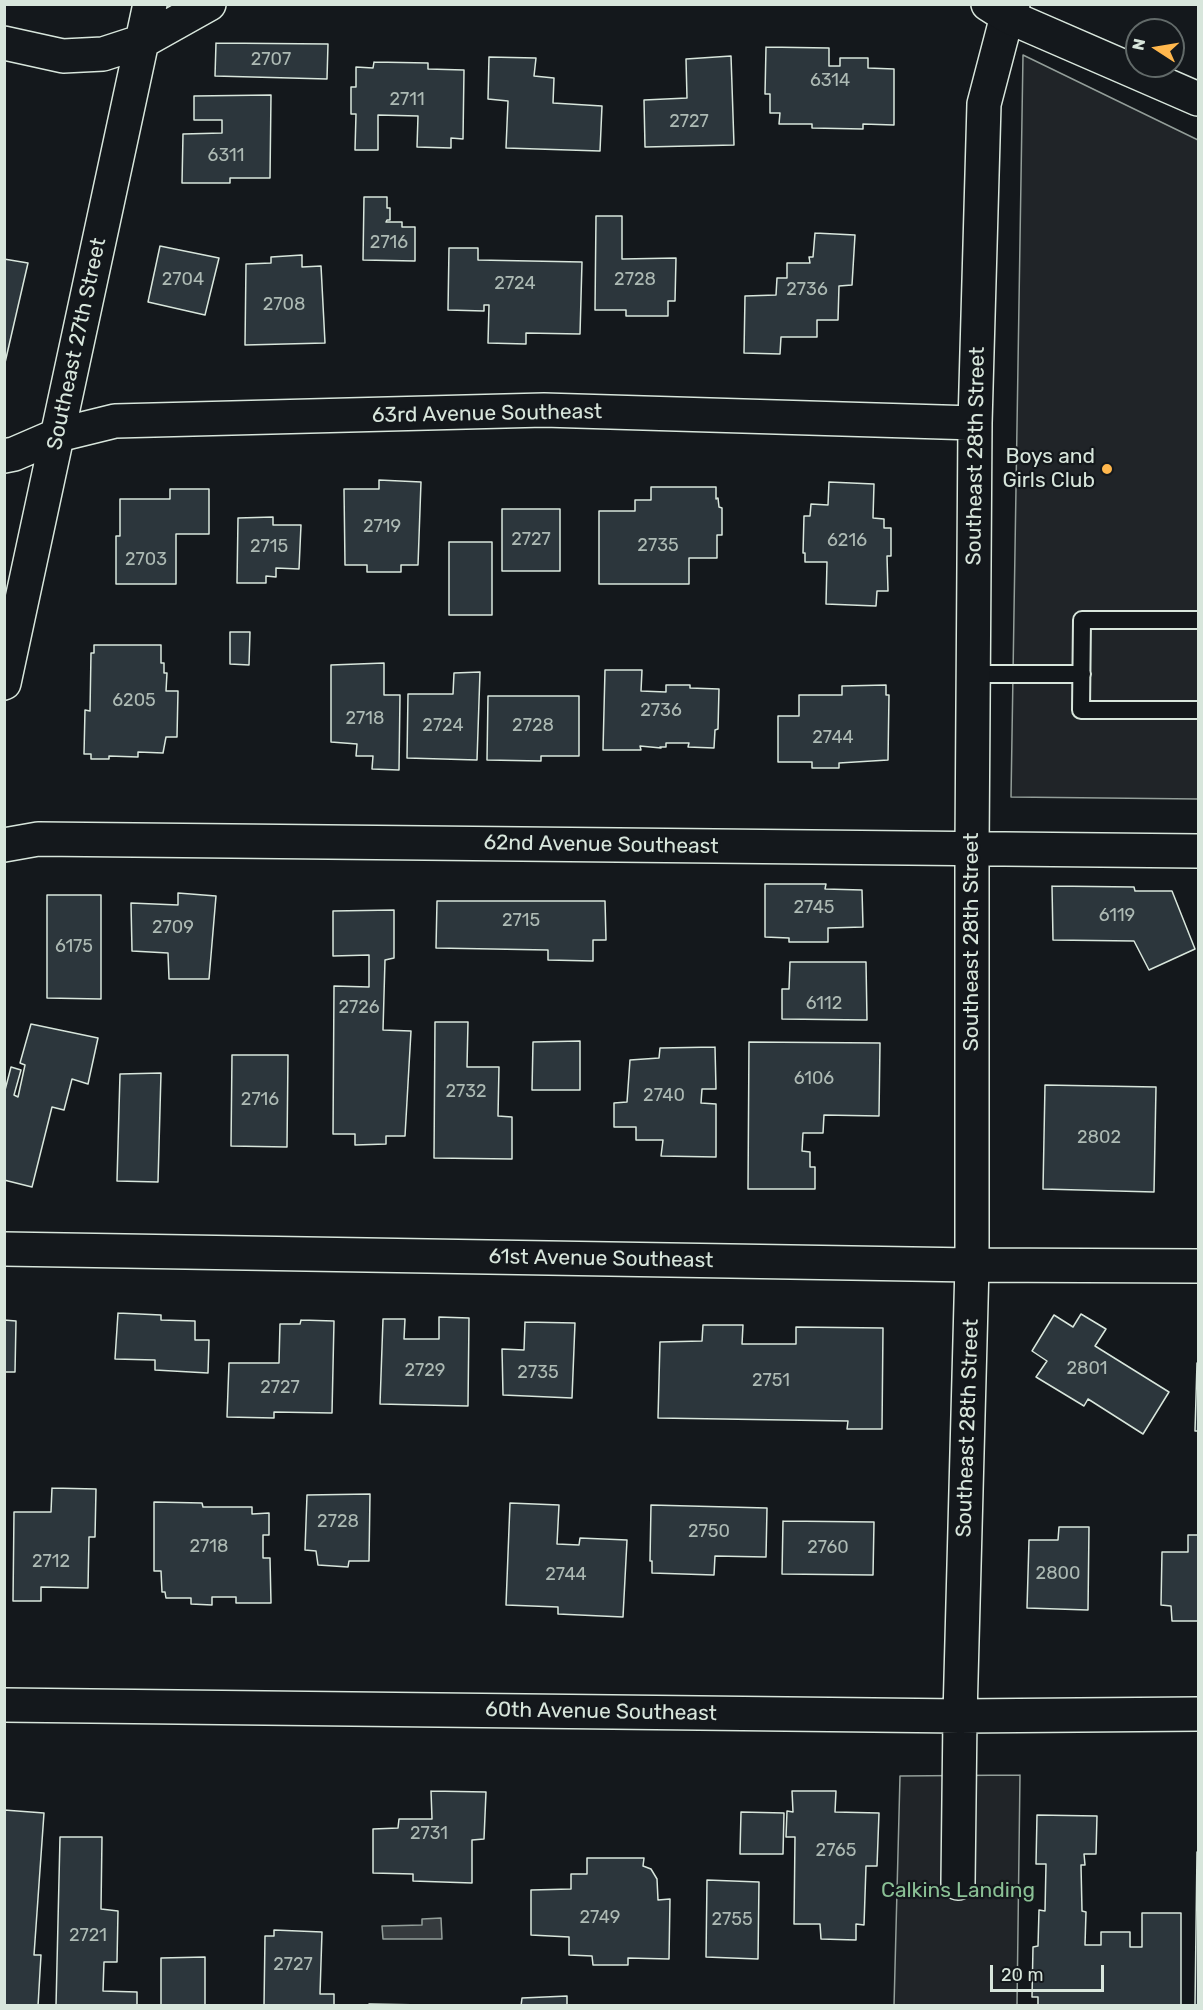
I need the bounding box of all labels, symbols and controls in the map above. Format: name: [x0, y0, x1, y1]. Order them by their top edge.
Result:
north arrow: [1125, 18, 1185, 78]
text: N: [1128, 37, 1149, 52]
house number: 2707: [251, 49, 291, 71]
house number: 6314: [810, 70, 850, 92]
house number: 2711: [389, 89, 425, 111]
house number: 2727: [669, 111, 709, 133]
house number: 6311: [208, 145, 244, 167]
house number: 2716: [370, 232, 408, 254]
street label: Southeast 27th Street: [42, 236, 112, 452]
house number: 2704: [162, 269, 204, 291]
house number: 2728: [614, 269, 656, 291]
house number: 2724: [494, 273, 536, 295]
house number: 2736: [786, 279, 828, 301]
house number: 2708: [263, 294, 305, 316]
street label: Southeast 28th Street: [961, 346, 991, 566]
street label: 63rd Avenue Southeast: [372, 399, 602, 429]
place label: Boys and Girls Club: [1002, 444, 1095, 494]
marker: Boys and Girls Club: [1100, 462, 1114, 476]
house number: 2719: [363, 516, 401, 538]
house number: 2727: [511, 529, 551, 551]
house number: 6216: [827, 530, 867, 552]
house number: 2735: [637, 535, 679, 557]
house number: 2715: [250, 536, 288, 558]
house number: 2703: [125, 549, 167, 571]
house number: 6205: [112, 690, 156, 712]
house number: 2736: [640, 700, 682, 722]
house number: 2718: [346, 708, 384, 730]
house number: 2724: [422, 715, 464, 737]
house number: 2728: [512, 715, 554, 737]
house number: 2744: [812, 727, 854, 749]
street label: 62nd Avenue Southeast: [483, 830, 719, 860]
street label: Southeast 28th Street: [959, 833, 985, 1051]
house number: 2745: [793, 897, 835, 919]
house number: 6119: [1099, 905, 1135, 927]
house number: 2715: [502, 910, 540, 932]
house number: 2709: [152, 917, 194, 939]
house number: 6175: [55, 936, 93, 958]
house number: 6112: [806, 993, 842, 1015]
house number: 2726: [338, 997, 380, 1019]
house number: 6106: [794, 1068, 834, 1090]
house number: 2732: [445, 1081, 487, 1103]
house number: 2740: [643, 1085, 685, 1107]
house number: 2716: [241, 1089, 279, 1111]
house number: 2802: [1077, 1127, 1121, 1149]
street label: 61st Avenue Southeast: [488, 1244, 714, 1274]
street label: Southeast 28th Street: [952, 1318, 984, 1538]
house number: 2801: [1066, 1358, 1108, 1380]
house number: 2729: [404, 1360, 446, 1382]
house number: 2735: [517, 1362, 559, 1384]
house number: 2751: [752, 1370, 790, 1392]
house number: 2727: [260, 1377, 300, 1399]
house number: 2728: [317, 1511, 359, 1533]
house number: 2750: [688, 1521, 730, 1543]
house number: 2718: [190, 1536, 228, 1558]
house number: 2760: [807, 1537, 849, 1559]
house number: 2712: [32, 1551, 70, 1573]
house number: 2800: [1036, 1563, 1080, 1585]
house number: 2744: [545, 1564, 587, 1586]
street label: 60th Avenue Southeast: [485, 1697, 717, 1727]
house number: 2731: [410, 1823, 448, 1845]
house number: 2765: [816, 1840, 856, 1862]
park label: Calkins Landing: [881, 1878, 1035, 1904]
house number: 2749: [580, 1907, 620, 1929]
house number: 2755: [711, 1909, 753, 1931]
house number: 2721: [69, 1925, 107, 1947]
scale bar: [993, 1953, 1107, 1991]
house number: 2727: [273, 1954, 313, 1976]
text: 20 m: [1001, 1964, 1043, 1986]

